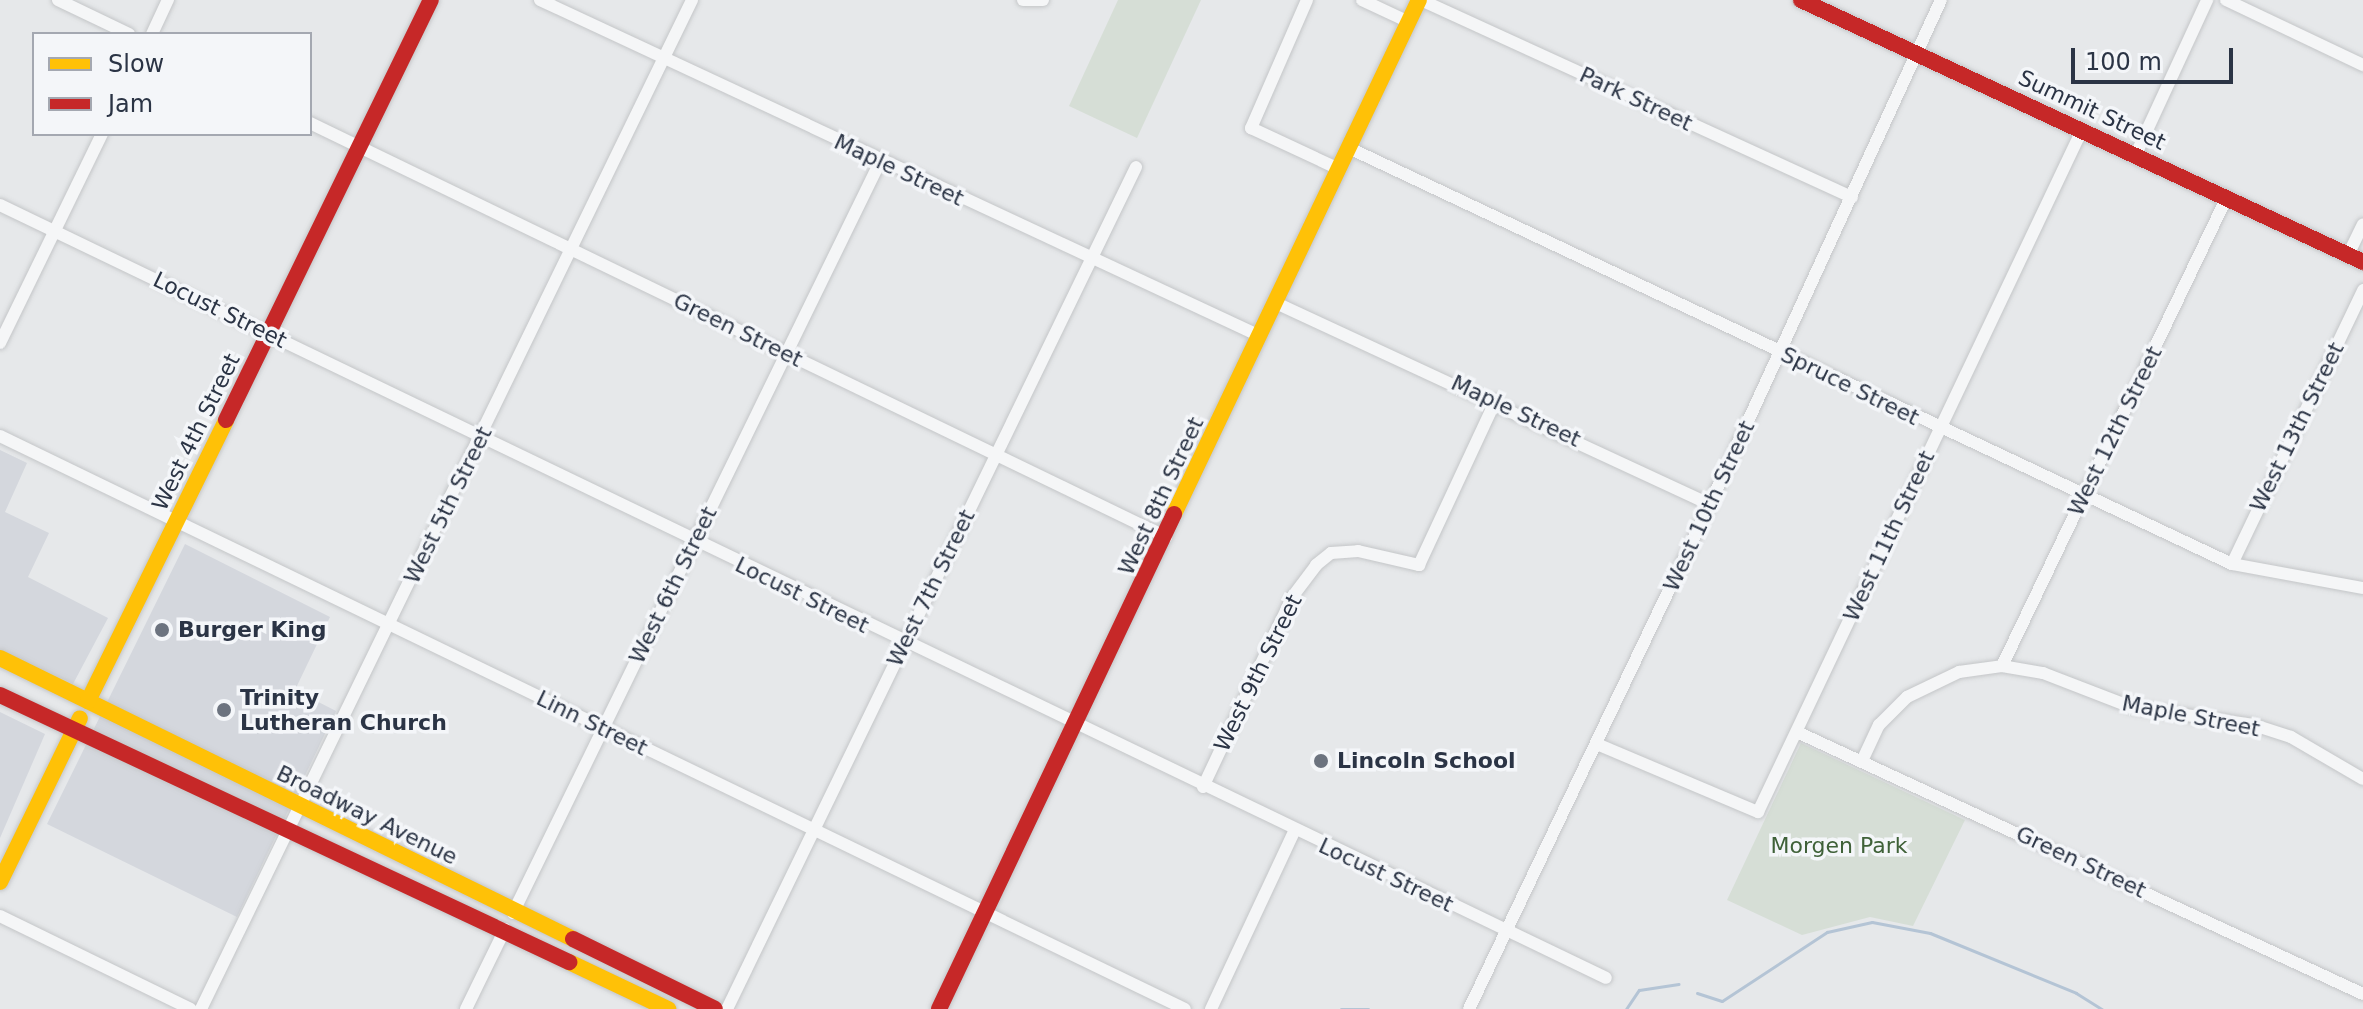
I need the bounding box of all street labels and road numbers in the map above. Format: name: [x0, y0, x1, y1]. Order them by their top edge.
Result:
street label: Park Street: [1575, 61, 1697, 137]
street label: Summit Street: [2014, 64, 2170, 156]
street label: Maple Street: [830, 128, 968, 212]
street label: Locust Street: [149, 266, 291, 354]
street label: Green Street: [669, 287, 807, 373]
street label: West 13th Street: [2244, 338, 2350, 516]
street label: Spruce Street: [1777, 341, 1923, 431]
street label: West 12th Street: [2062, 342, 2168, 520]
street label: West 4th Street: [147, 349, 245, 515]
street label: Maple Street: [1447, 369, 1585, 453]
street label: West 8th Street: [1113, 413, 1209, 579]
street label: West 10th Street: [1658, 416, 1760, 596]
street label: West 5th Street: [399, 422, 497, 588]
street label: West 11th Street: [1838, 446, 1940, 626]
street label: West 6th Street: [624, 502, 722, 668]
street label: West 7th Street: [882, 505, 980, 671]
street label: Locust Street: [731, 551, 873, 639]
street label: West 9th Street: [1209, 590, 1307, 756]
street label: Linn Street: [532, 685, 652, 761]
street label: Maple Street: [2120, 690, 2262, 742]
street label: Broadway Avenue: [272, 760, 462, 870]
street label: Green Street: [2012, 820, 2150, 904]
street label: Locust Street: [1315, 832, 1457, 918]

